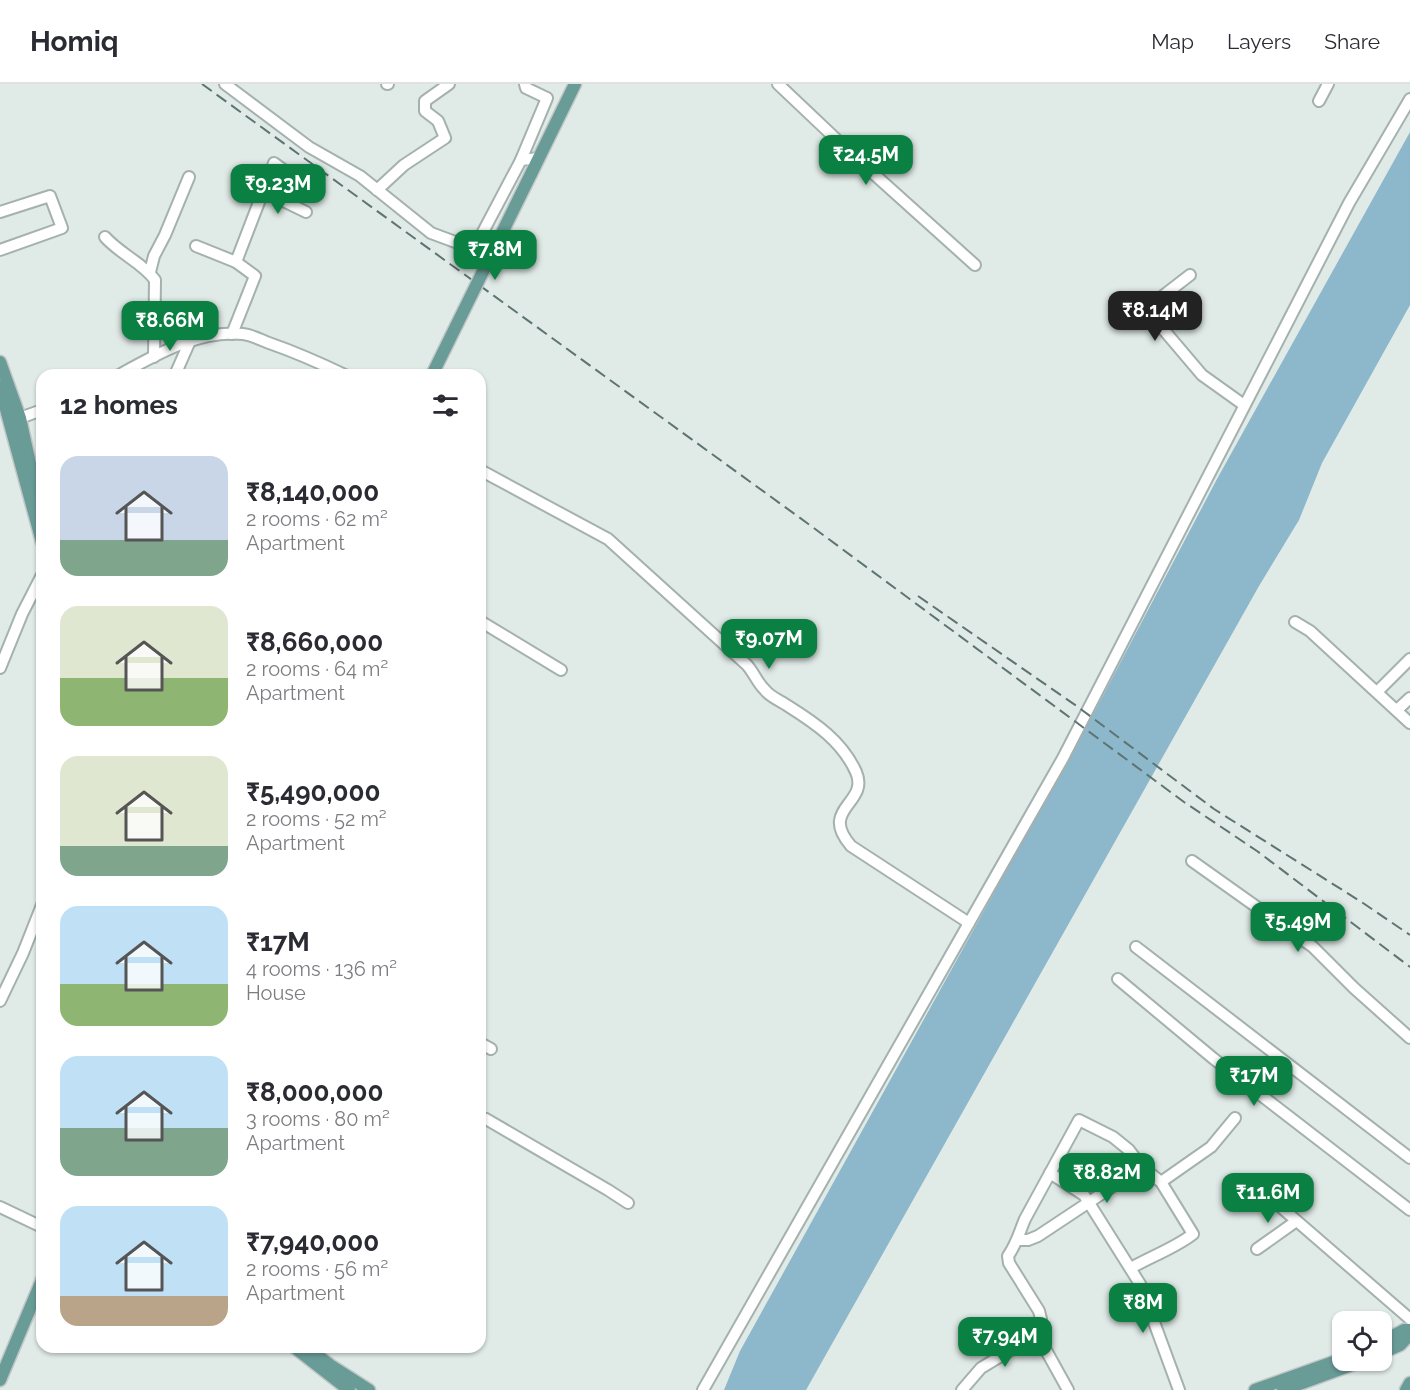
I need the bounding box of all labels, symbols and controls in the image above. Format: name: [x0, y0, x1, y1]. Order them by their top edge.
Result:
text: Homiq: [30, 25, 119, 58]
text: Map: [1151, 29, 1194, 54]
text: Layers: [1227, 29, 1291, 54]
text: Share: [1324, 29, 1380, 54]
pin: ₹24.5M: [817, 135, 915, 186]
text: ₹24.5M: [833, 142, 899, 166]
pin: ₹9.23M: [229, 164, 327, 215]
text: ₹9.23M: [245, 171, 311, 195]
pin: ₹7.8M: [453, 230, 537, 281]
text: ₹7.8M: [468, 237, 522, 261]
pin: ₹8.14M: [1106, 291, 1204, 342]
text: ₹8.14M: [1122, 298, 1188, 322]
pin: ₹8.66M: [121, 301, 219, 352]
text: ₹8.66M: [136, 308, 204, 332]
icon: filters: [429, 389, 462, 422]
text: 12 homes: [60, 390, 178, 420]
text: ₹8,140,000: [246, 477, 379, 507]
icon: home: [108, 480, 180, 552]
text: 2 rooms · 62 m²: [246, 507, 388, 531]
text: Apartment: [246, 531, 345, 555]
pin: ₹9.07M: [720, 619, 818, 670]
text: ₹9.07M: [735, 626, 803, 650]
text: ₹8,660,000: [246, 627, 383, 657]
icon: home: [108, 630, 180, 702]
text: 2 rooms · 64 m²: [246, 657, 388, 681]
text: Apartment: [246, 681, 345, 705]
text: ₹5,490,000: [246, 777, 380, 807]
icon: home: [108, 780, 180, 852]
text: 2 rooms · 52 m²: [246, 807, 387, 831]
text: Apartment: [246, 831, 345, 855]
pin: ₹5.49M: [1249, 902, 1347, 953]
text: ₹5.49M: [1265, 909, 1331, 933]
text: ₹17M: [246, 927, 310, 957]
icon: home: [108, 930, 180, 1002]
text: 4 rooms · 136 m²: [246, 957, 397, 981]
text: House: [246, 981, 306, 1005]
pin: ₹17M: [1218, 1056, 1290, 1107]
text: ₹17M: [1229, 1063, 1279, 1087]
text: ₹8,000,000: [246, 1077, 383, 1107]
icon: home: [108, 1080, 180, 1152]
text: 3 rooms · 80 m²: [246, 1107, 390, 1131]
text: Apartment: [246, 1131, 345, 1155]
pin: ₹8.82M: [1058, 1153, 1156, 1204]
text: ₹8.82M: [1073, 1160, 1141, 1184]
pin: ₹11.6M: [1219, 1173, 1317, 1224]
text: ₹11.6M: [1236, 1180, 1300, 1204]
text: ₹7,940,000: [246, 1227, 379, 1257]
icon: home: [108, 1230, 180, 1302]
text: 2 rooms · 56 m²: [246, 1257, 388, 1281]
text: Apartment: [246, 1281, 345, 1305]
pin: ₹8M: [1114, 1283, 1172, 1334]
text: ₹8M: [1123, 1290, 1163, 1314]
map controls: [1332, 1311, 1392, 1371]
button: locate: [1332, 1311, 1392, 1371]
pin: ₹7.94M: [956, 1317, 1054, 1368]
text: ₹7.94M: [972, 1324, 1038, 1348]

